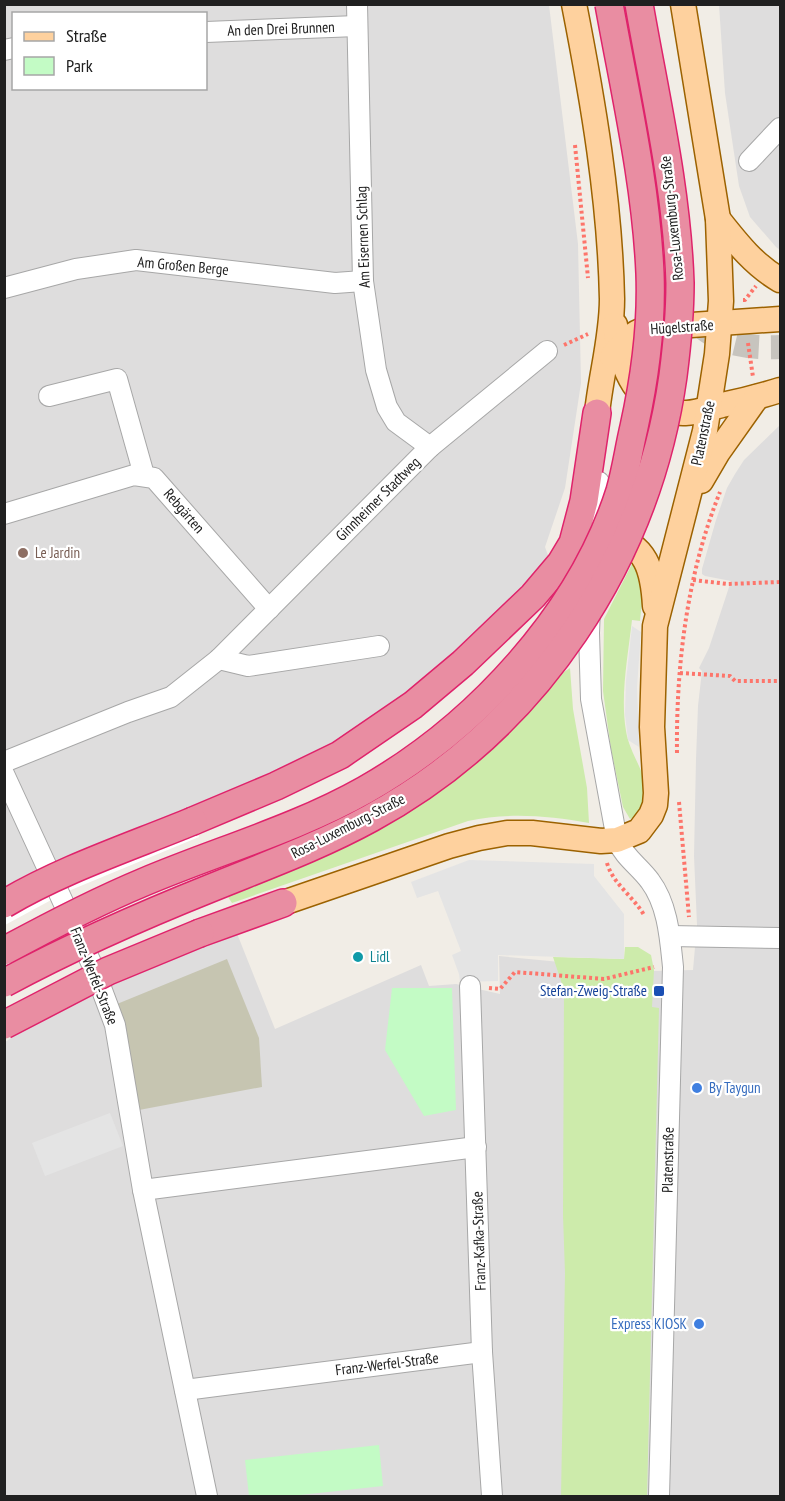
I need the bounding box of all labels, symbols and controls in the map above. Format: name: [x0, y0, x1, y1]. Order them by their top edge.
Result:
legend: [12, 12, 207, 90]
street label: An den Drei Brunnen: [227, 17, 335, 40]
text: Straße: [66, 24, 107, 47]
text: Park: [66, 54, 93, 77]
street label: Rosa-Luxemburg-Straße: [656, 155, 687, 281]
street label: Am Eisernen Schlag: [351, 186, 374, 288]
street label: Am Großen Berge: [137, 252, 229, 279]
street label: Hügelstraße: [650, 315, 714, 338]
street label: Platenstraße: [686, 399, 719, 467]
street label: Ginnheimer Stadtweg: [331, 452, 424, 545]
street label: Rebgärten: [160, 484, 209, 537]
place label: Le Jardin: [35, 543, 80, 562]
marker: Le Jardin: [16, 546, 30, 560]
street label: Rosa-Luxemburg-Straße: [288, 789, 408, 862]
street label: Franz-Werfel-Straße: [66, 924, 123, 1028]
place label: Lidl: [370, 947, 390, 966]
marker: Lidl: [351, 950, 365, 964]
place label: Stefan-Zweig-Straße: [540, 981, 647, 1000]
marker: Stefan-Zweig-Straße: [652, 984, 666, 998]
place label: By Taygun: [709, 1078, 761, 1097]
marker: By Taygun: [690, 1081, 704, 1095]
street label: Platenstraße: [657, 1127, 678, 1193]
street label: Franz-Kafka-Straße: [467, 1191, 490, 1291]
place label: Express KIOSK: [611, 1314, 688, 1333]
marker: Express KIOSK: [692, 1317, 706, 1331]
street label: Franz-Werfel-Straße: [334, 1348, 440, 1379]

